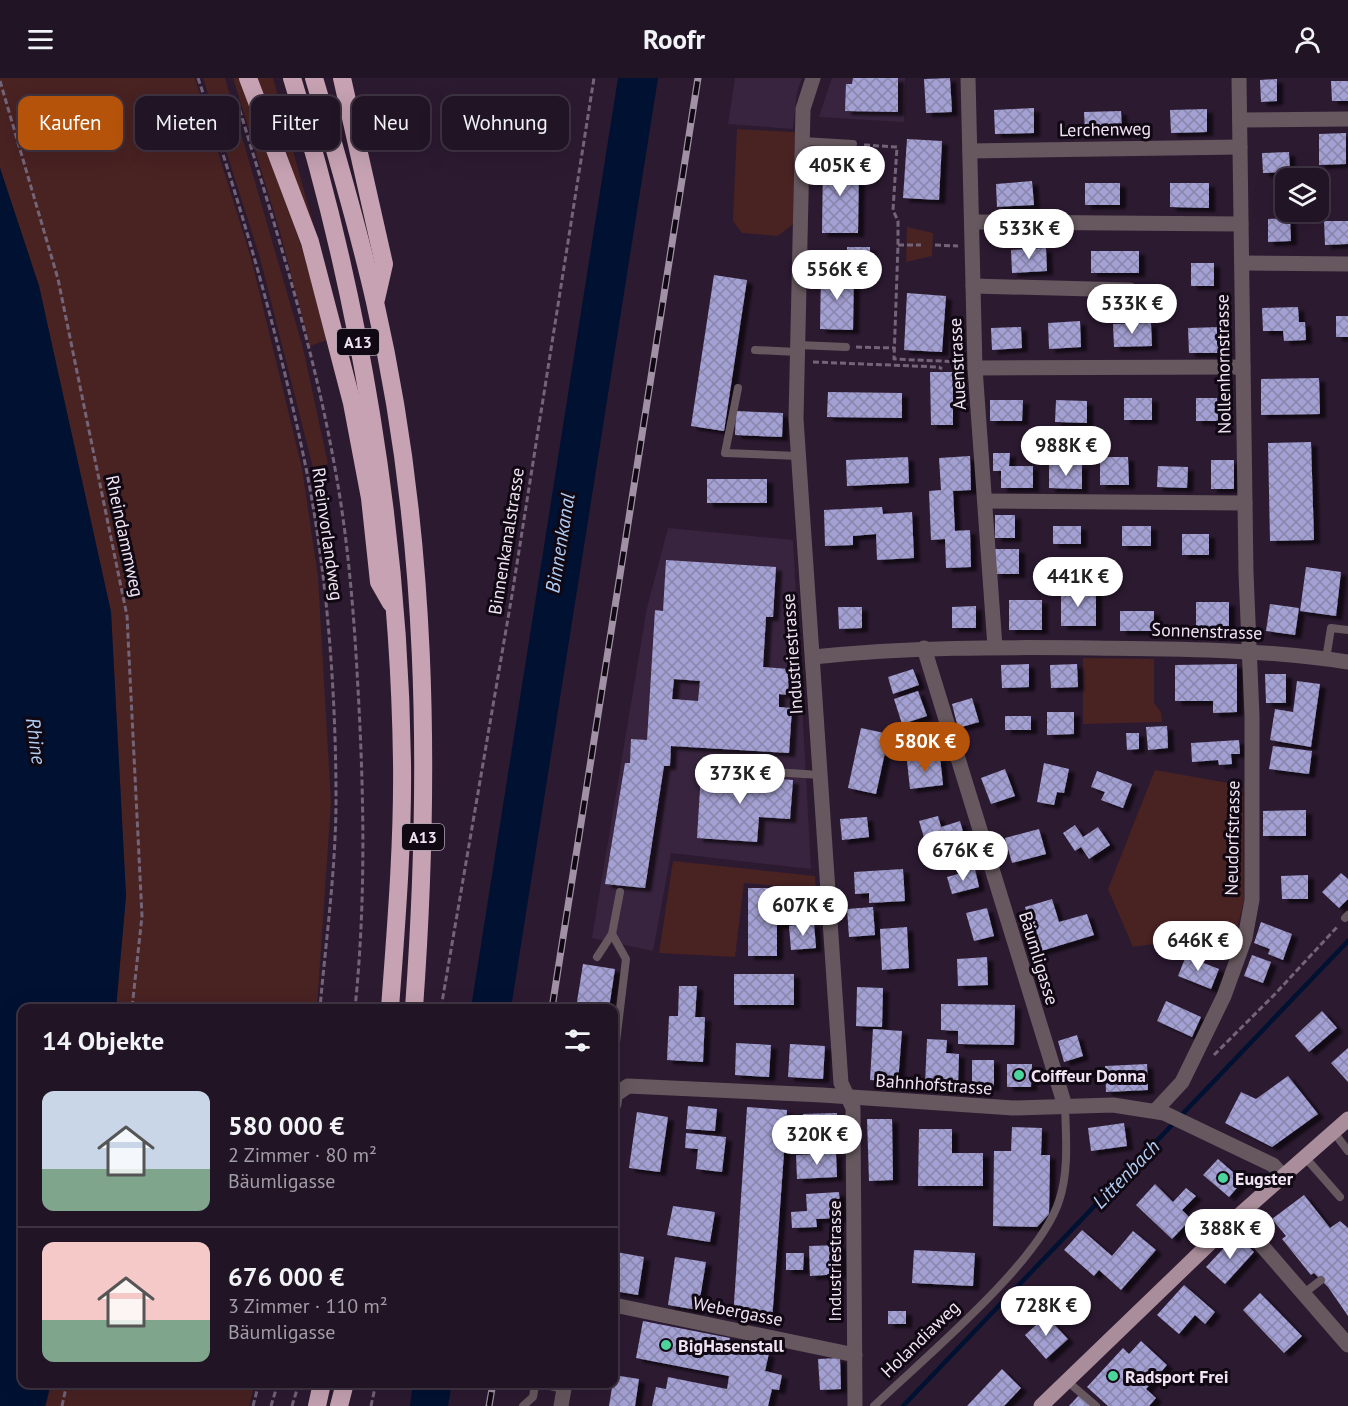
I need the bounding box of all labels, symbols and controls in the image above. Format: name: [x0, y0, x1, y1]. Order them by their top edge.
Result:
text: Roofr: [643, 22, 705, 56]
icon: menu: [24, 23, 57, 56]
icon: person: [1291, 23, 1324, 56]
chip: Kaufen: [18, 96, 123, 150]
chip: Mieten: [135, 96, 239, 150]
chip: Filter: [251, 96, 340, 150]
chip: Neu: [352, 96, 430, 150]
chip: Wohnung: [442, 96, 569, 150]
street label: Lerchenweg: [1059, 117, 1151, 141]
pin: 405K €: [791, 146, 889, 197]
text: 405K €: [809, 152, 871, 178]
map controls: [1275, 168, 1329, 222]
button: layers: [1275, 168, 1329, 222]
pin: 533K €: [980, 209, 1078, 260]
text: 533K €: [998, 215, 1060, 241]
pin: 556K €: [788, 250, 886, 301]
text: 556K €: [806, 256, 868, 282]
pin: 533K €: [1083, 284, 1181, 335]
text: 533K €: [1101, 290, 1163, 316]
street label: Nollenhornstrasse: [1210, 294, 1236, 434]
street label: Auenstrasse: [943, 317, 971, 411]
road number: A13: [337, 329, 379, 355]
pin: 988K €: [1017, 426, 1115, 477]
text: 988K €: [1035, 432, 1097, 458]
street label: Rheinvorlandweg: [307, 466, 349, 602]
street label: Binnenkanalstrasse: [483, 466, 529, 616]
street label: Rheindammweg: [101, 473, 149, 599]
water label: Binnenkanal: [539, 491, 581, 595]
pin: 441K €: [1029, 557, 1127, 608]
text: 441K €: [1047, 563, 1109, 589]
street label: Industriestrasse: [776, 593, 808, 715]
street label: Sonnenstrasse: [1151, 618, 1263, 644]
water label: Rhine: [20, 716, 52, 767]
pin: 580K €: [876, 722, 974, 773]
text: 580K €: [894, 728, 956, 754]
pin: 373K €: [691, 754, 789, 805]
text: 373K €: [709, 760, 771, 786]
street label: Neudorfstrasse: [1219, 780, 1245, 896]
road number: A13: [402, 824, 444, 850]
pin: 676K €: [914, 831, 1012, 882]
text: 676K €: [932, 837, 994, 863]
pin: 607K €: [754, 886, 852, 937]
text: 607K €: [772, 892, 834, 918]
street label: Bäumligasse: [1014, 908, 1064, 1008]
pin: 646K €: [1149, 921, 1247, 972]
text: 646K €: [1167, 927, 1229, 953]
text: 14 Objekte: [42, 1024, 164, 1057]
icon: filters: [561, 1024, 594, 1057]
place label: Coiffeur Donna: [1031, 1064, 1146, 1087]
street label: Bahnhofstrasse: [875, 1068, 993, 1100]
marker: Coiffeur Donna: [1012, 1068, 1026, 1082]
text: 580 000 €: [228, 1109, 344, 1142]
icon: home: [90, 1115, 162, 1187]
pin: 320K €: [768, 1115, 866, 1166]
text: 320K €: [786, 1121, 848, 1147]
water label: Littenbach: [1087, 1134, 1165, 1214]
text: 2 Zimmer · 80 m²: [228, 1142, 377, 1168]
place label: Eugster: [1235, 1167, 1294, 1190]
text: Bäumligasse: [228, 1168, 335, 1194]
marker: Eugster: [1216, 1171, 1230, 1185]
street label: Industriestrasse: [823, 1200, 846, 1322]
pin: 388K €: [1181, 1209, 1279, 1260]
text: 388K €: [1199, 1215, 1261, 1241]
text: 676 000 €: [228, 1260, 344, 1293]
icon: home: [90, 1266, 162, 1338]
pin: 728K €: [997, 1286, 1095, 1337]
street label: Webergasse: [691, 1291, 785, 1331]
text: 728K €: [1015, 1292, 1077, 1318]
text: 3 Zimmer · 110 m²: [228, 1293, 388, 1319]
street label: Holandiaweg: [876, 1296, 964, 1382]
text: Bäumligasse: [228, 1319, 335, 1345]
place label: BigHasenstall: [678, 1334, 784, 1357]
marker: BigHasenstall: [659, 1338, 673, 1352]
place label: Radsport Frei: [1125, 1365, 1229, 1388]
marker: Radsport Frei: [1106, 1369, 1120, 1383]

